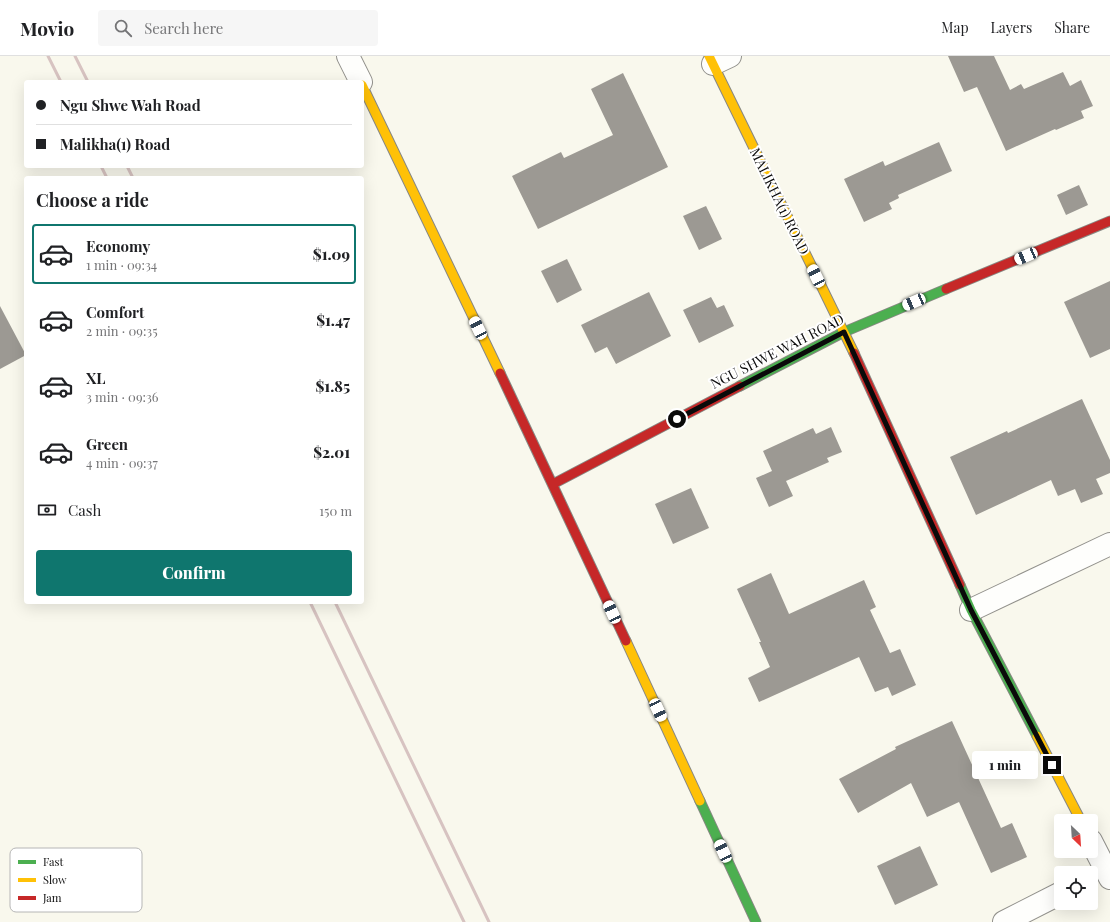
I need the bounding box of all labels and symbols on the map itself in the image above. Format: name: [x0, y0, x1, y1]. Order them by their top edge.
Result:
street label: MALIKHA(1) ROAD: [746, 144, 814, 258]
car: [1013, 246, 1039, 266]
car: [805, 263, 827, 289]
car: [901, 292, 927, 312]
street label: NGU SHWE WAH ROAD: [707, 309, 847, 393]
car: [467, 315, 489, 341]
route start: [668, 410, 686, 428]
car: [601, 599, 623, 625]
car: [647, 697, 669, 723]
callout: 1 min: [972, 751, 1038, 779]
route end: [1043, 756, 1061, 774]
north arrow: [1054, 814, 1098, 858]
car: [712, 838, 734, 864]
legend: [10, 848, 142, 912]
text: Fast: [43, 854, 63, 869]
text: Slow: [43, 872, 67, 887]
text: Jam: [42, 890, 62, 905]

